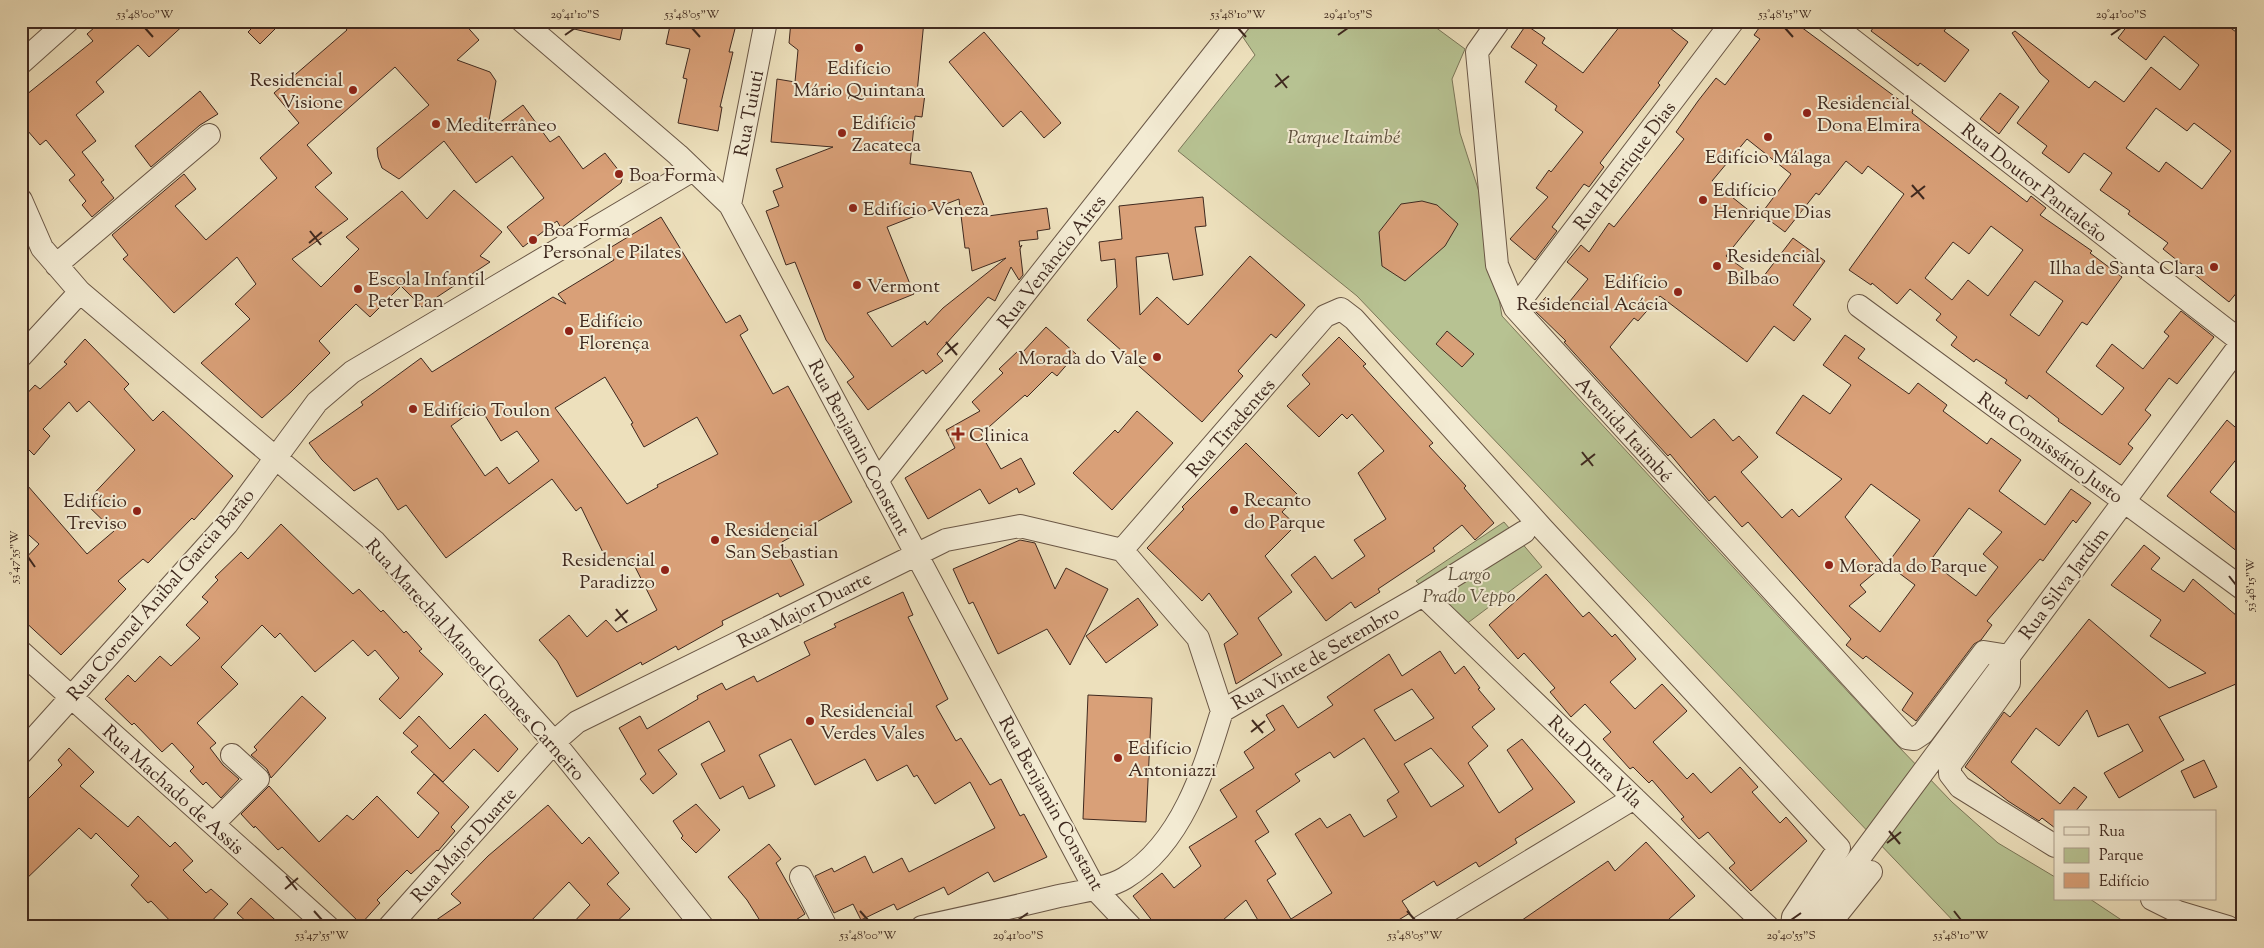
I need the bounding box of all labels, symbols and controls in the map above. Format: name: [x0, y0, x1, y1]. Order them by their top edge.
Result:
text: 53°48'00"W: [116, 6, 174, 24]
text: 29°41'10"S: [550, 6, 600, 24]
text: 53°48'05"W: [664, 6, 720, 24]
text: 53°48'10"W: [1210, 6, 1266, 24]
text: 29°41'05"S: [1324, 6, 1372, 24]
text: 53°48'15"W: [1757, 6, 1812, 24]
text: 29°41'00"S: [2096, 6, 2146, 24]
marker: Edifício Mário Quintana: [853, 42, 865, 54]
place label: Edifício Mário Quintana: [793, 56, 925, 105]
place label: Residencial Visione: [250, 68, 343, 117]
street label: Rua Tuiuti: [729, 68, 772, 159]
marker: Residencial Visione: [347, 84, 359, 96]
place label: Residencial Dona Elmira: [1817, 91, 1920, 140]
street label: Rua Henrique Dias: [1569, 96, 1683, 237]
marker: Residencial Dona Elmira: [1801, 107, 1813, 119]
place label: Edifício Zacateca: [852, 111, 921, 160]
place label: Mediterrâneo: [446, 113, 557, 140]
marker: Mediterrâneo: [430, 118, 442, 130]
street label: Rua Doutor Pantaleão: [1954, 118, 2113, 250]
park label: Parque Itaimbé: [1288, 125, 1401, 152]
marker: Edifício Zacateca: [836, 127, 848, 139]
marker: Edifício Málaga: [1762, 131, 1774, 143]
place label: Edifício Málaga: [1705, 145, 1831, 172]
place label: Boa Forma: [629, 163, 717, 190]
marker: Boa Forma: [613, 168, 625, 180]
place label: Edifício Henrique Dias: [1713, 178, 1831, 227]
street label: Rua Venâncio Aires: [992, 190, 1114, 335]
marker: Edifício Henrique Dias: [1697, 194, 1709, 206]
place label: Edifício Veneza: [863, 197, 989, 224]
marker: Edifício Veneza: [847, 202, 859, 214]
place label: Boa Forma Personal e Pilates: [543, 218, 682, 267]
marker: Boa Forma Personal e Pilates: [527, 234, 539, 246]
place label: Residencial Bilbao: [1727, 244, 1820, 293]
place label: Ilha de Santa Clara: [2050, 256, 2204, 283]
marker: Residencial Bilbao: [1711, 260, 1723, 272]
marker: Ilha de Santa Clara: [2208, 261, 2220, 273]
place label: Escola Infantil Peter Pan: [368, 267, 485, 316]
place label: Edifício Residencial Acácia: [1516, 270, 1668, 319]
place label: Vermont: [867, 274, 940, 301]
marker: Vermont: [851, 279, 863, 291]
marker: Escola Infantil Peter Pan: [352, 283, 364, 295]
marker: Edifício Residencial Acácia: [1672, 286, 1684, 298]
place label: Edifício Florença: [579, 309, 650, 358]
marker: Edifício Florença: [563, 325, 575, 337]
place label: Morada do Vale: [1018, 346, 1147, 373]
marker: Morada do Vale: [1151, 351, 1163, 363]
street label: Rua Benjamin Constant: [800, 355, 916, 541]
street label: Avenida Itaimbé: [1568, 372, 1678, 490]
street label: Rua Tiradentes: [1181, 373, 1283, 484]
street label: Rua Comissário Justo: [1971, 387, 2128, 511]
place label: Edifício Toulon: [423, 398, 551, 425]
marker: Edifício Toulon: [407, 403, 419, 415]
place label: Clinica: [969, 423, 1029, 450]
marker: Clinica: [951, 427, 965, 441]
street label: Rua Coronel Anibal Garcia Barão: [62, 484, 262, 708]
place label: Recanto do Parque: [1244, 488, 1325, 537]
place label: Edifício Treviso: [63, 489, 127, 538]
marker: Recanto do Parque: [1228, 504, 1240, 516]
marker: Edifício Treviso: [131, 505, 143, 517]
place label: Residencial San Sebastian: [725, 518, 839, 567]
street label: Rua Silva Jardim: [2014, 522, 2116, 646]
text: 53°47'55"W: [6, 530, 24, 585]
street label: Rua Marechal Manoel Gomes Carneiro: [358, 534, 590, 788]
marker: Residencial San Sebastian: [709, 534, 721, 546]
place label: Residencial Paradizzo: [562, 548, 655, 597]
place label: Morada do Parque: [1839, 554, 1987, 581]
text: 53°48'15"W: [2242, 558, 2260, 613]
marker: Morada do Parque: [1823, 559, 1835, 571]
park label: Largo Prado Veppo: [1422, 562, 1516, 611]
marker: Residencial Paradizzo: [659, 564, 671, 576]
street label: Rua Major Duarte: [734, 566, 877, 657]
street label: Rua Vinte de Setembro: [1228, 600, 1405, 718]
place label: Residencial Verdes Vales: [820, 699, 925, 748]
street label: Rua Dutra Vila: [1541, 710, 1648, 815]
street label: Rua Benjamin Constant: [991, 712, 1109, 897]
marker: Residencial Verdes Vales: [804, 715, 816, 727]
street label: Rua Machado de Assis: [95, 720, 249, 862]
place label: Edifício Antoniazzi: [1128, 736, 1217, 785]
marker: Edifício Antoniazzi: [1112, 752, 1124, 764]
street label: Rua Major Duarte: [406, 782, 524, 909]
legend: [2054, 810, 2216, 900]
text: Rua: [2099, 822, 2125, 843]
text: Parque: [2099, 846, 2143, 867]
text: Edifício: [2099, 872, 2149, 893]
text: 53°47'55"W: [294, 927, 349, 945]
text: 53°48'00"W: [839, 927, 897, 945]
text: 29°41'00"S: [993, 927, 1043, 945]
text: 53°48'05"W: [1387, 927, 1443, 945]
text: 29°40'55"S: [1766, 927, 1816, 945]
text: 53°48'10"W: [1933, 927, 1989, 945]

